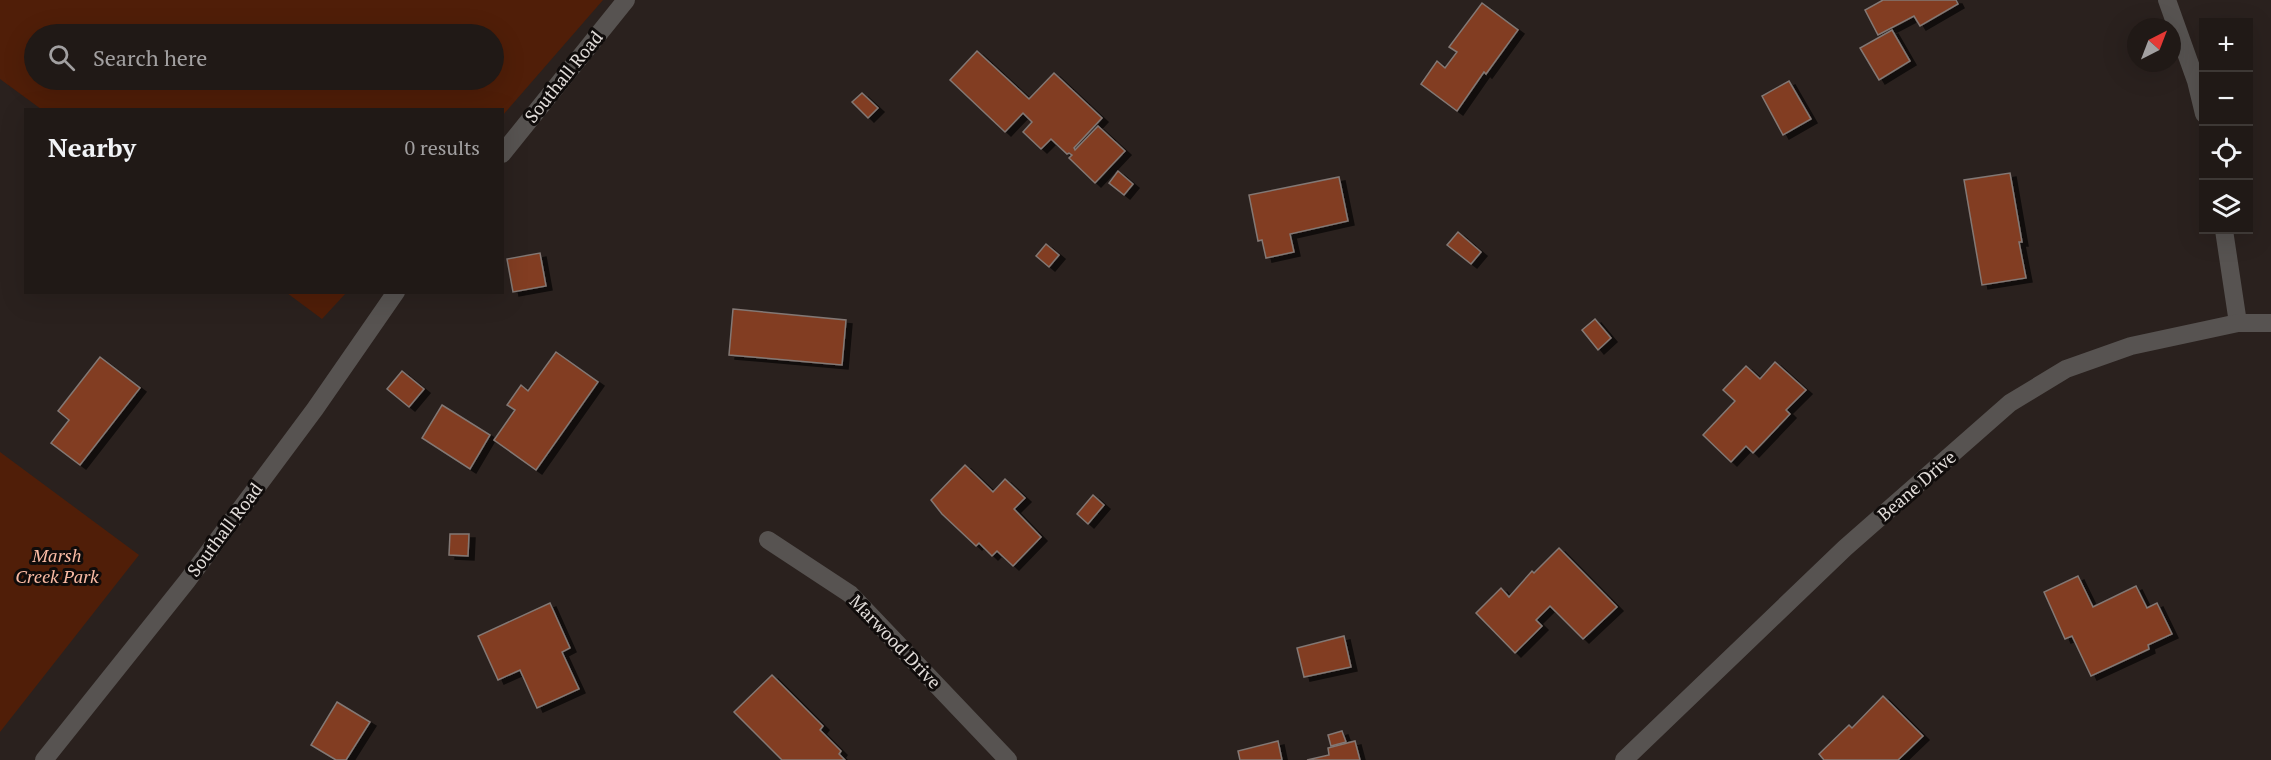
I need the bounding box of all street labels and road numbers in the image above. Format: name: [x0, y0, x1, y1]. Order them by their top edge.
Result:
street label: Southall Road: [519, 25, 608, 127]
street label: Beane Drive: [1872, 445, 1961, 526]
street label: Southall Road: [181, 478, 267, 581]
street label: Marwood Drive: [845, 589, 947, 693]

